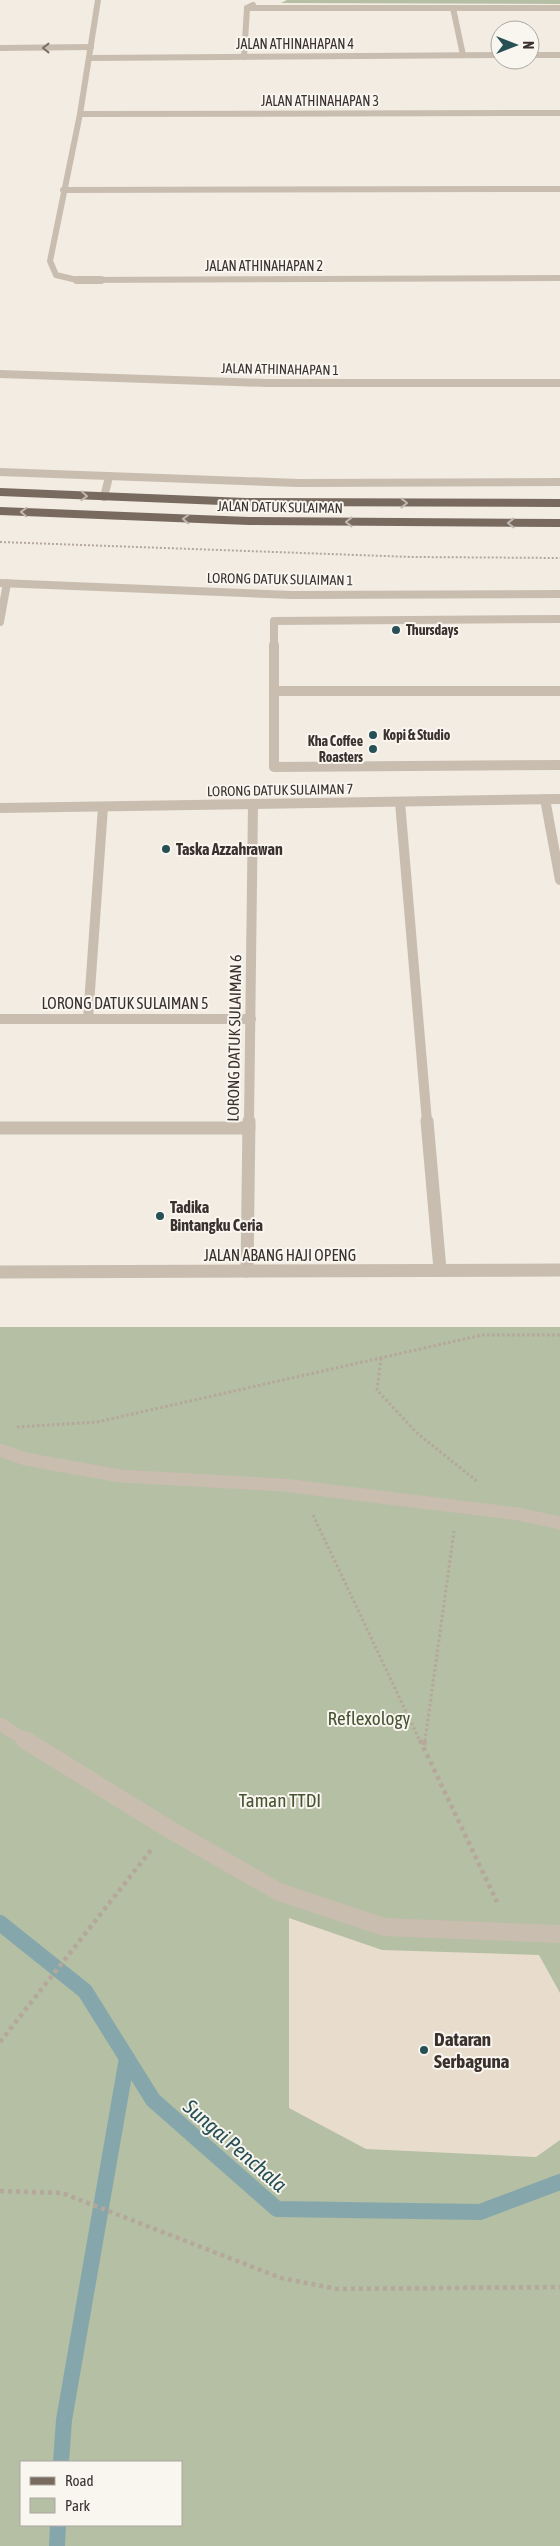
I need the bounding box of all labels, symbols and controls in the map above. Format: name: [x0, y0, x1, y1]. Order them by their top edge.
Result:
north arrow: [490, 20, 540, 70]
street label: JALAN ATHINAHAPAN 4: [236, 36, 354, 52]
text: N: [520, 41, 536, 49]
one-way arrow: [41, 43, 49, 53]
street label: JALAN ATHINAHAPAN 3: [261, 93, 379, 109]
street label: JALAN ATHINAHAPAN 2: [205, 258, 323, 274]
street label: JALAN ATHINAHAPAN 1: [221, 360, 339, 378]
one-way arrow: [80, 490, 88, 501]
street label: JALAN DATUK SULAIMAN: [217, 498, 343, 516]
one-way arrow: [400, 498, 408, 508]
one-way arrow: [20, 507, 28, 518]
one-way arrow: [182, 513, 190, 524]
one-way arrow: [345, 517, 352, 527]
one-way arrow: [507, 518, 515, 528]
street label: LORONG DATUK SULAIMAN 1: [207, 570, 353, 588]
place label: Thursdays: [406, 622, 458, 638]
marker: Thursdays: [390, 624, 402, 636]
place label: Kopi & Studio: [383, 727, 451, 743]
marker: Kopi & Studio: [367, 729, 379, 741]
place label: Kha Coffee Roasters: [308, 733, 363, 765]
marker: Kha Coffee Roasters: [367, 743, 379, 755]
street label: LORONG DATUK SULAIMAN 7: [207, 781, 353, 799]
place label: Taska Azzahrawan: [176, 840, 283, 858]
marker: Taska Azzahrawan: [160, 843, 172, 855]
street label: LORONG DATUK SULAIMAN 6: [224, 954, 244, 1122]
street label: LORONG DATUK SULAIMAN 5: [41, 994, 209, 1012]
place label: Tadika Bintangku Ceria: [170, 1198, 263, 1234]
marker: Tadika Bintangku Ceria: [154, 1210, 166, 1222]
street label: JALAN ABANG HAJI OPENG: [204, 1246, 356, 1264]
park label: Reflexology: [328, 1707, 411, 1729]
park label: Taman TTDI: [239, 1789, 321, 1811]
place label: Dataran Serbaguna: [434, 2028, 510, 2072]
marker: Dataran Serbaguna: [418, 2044, 430, 2056]
water label: Sungai Penchala: [178, 2093, 292, 2197]
legend: [20, 2461, 182, 2526]
text: Road: [65, 2472, 94, 2489]
text: Park: [65, 2497, 90, 2514]

